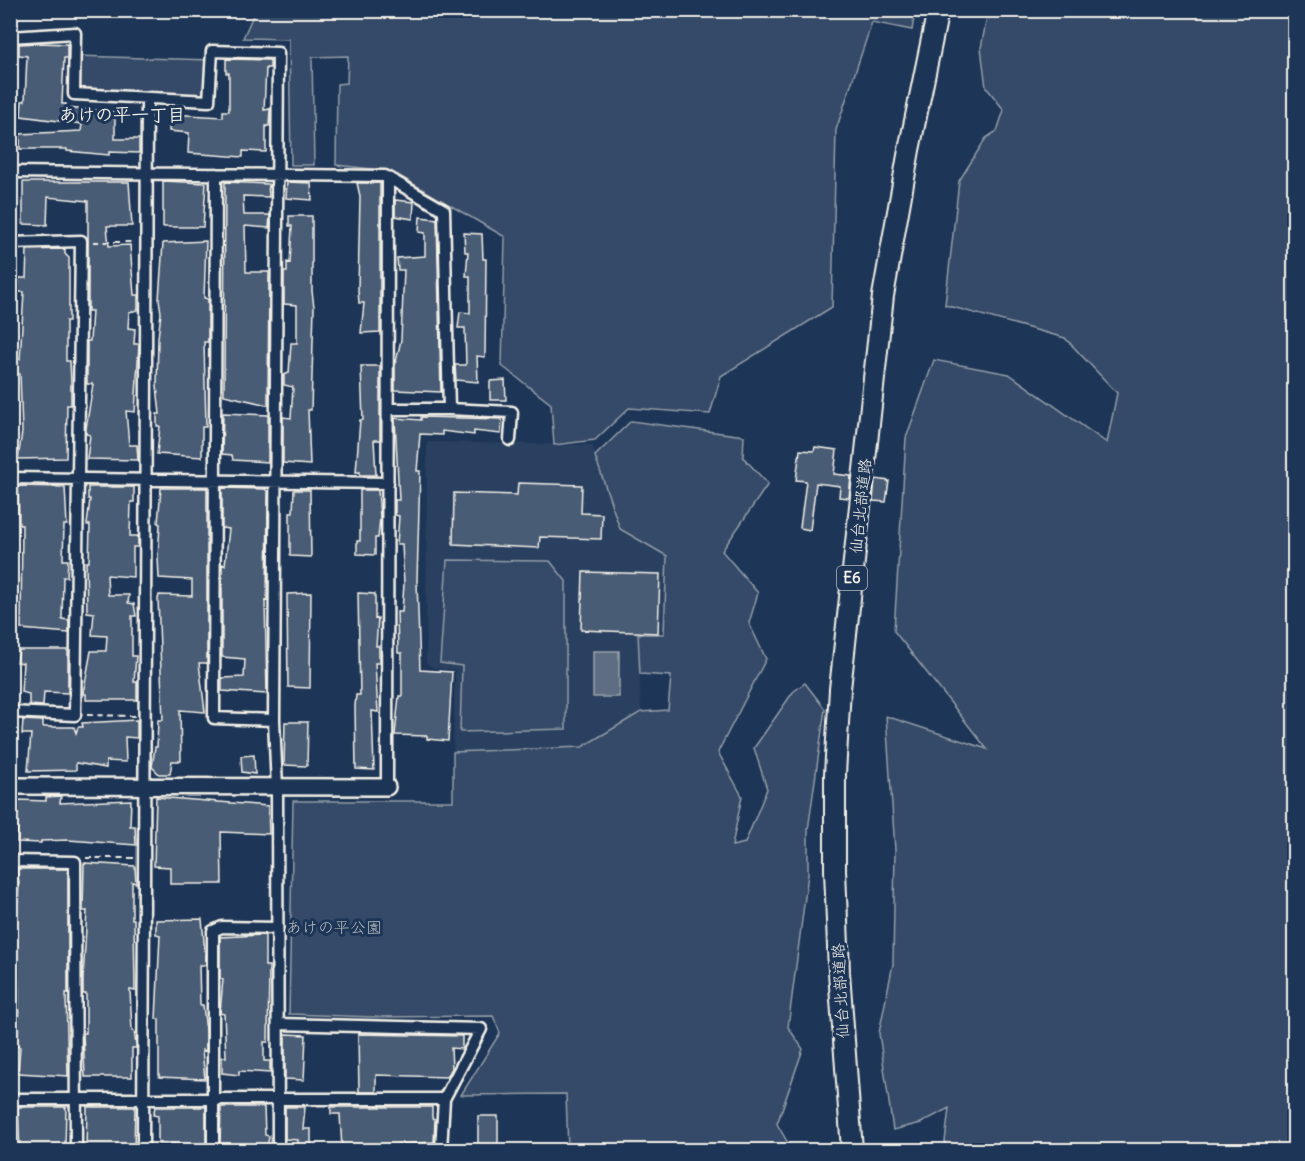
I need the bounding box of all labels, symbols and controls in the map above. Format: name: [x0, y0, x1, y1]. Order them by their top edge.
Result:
district label: あけの平一丁目: [59, 103, 185, 126]
street label: 仙台北部道路: [845, 457, 875, 555]
road number: E6: [837, 566, 867, 590]
park label: あけの平公園: [286, 917, 382, 937]
street label: 仙台北部道路: [828, 943, 852, 1039]

